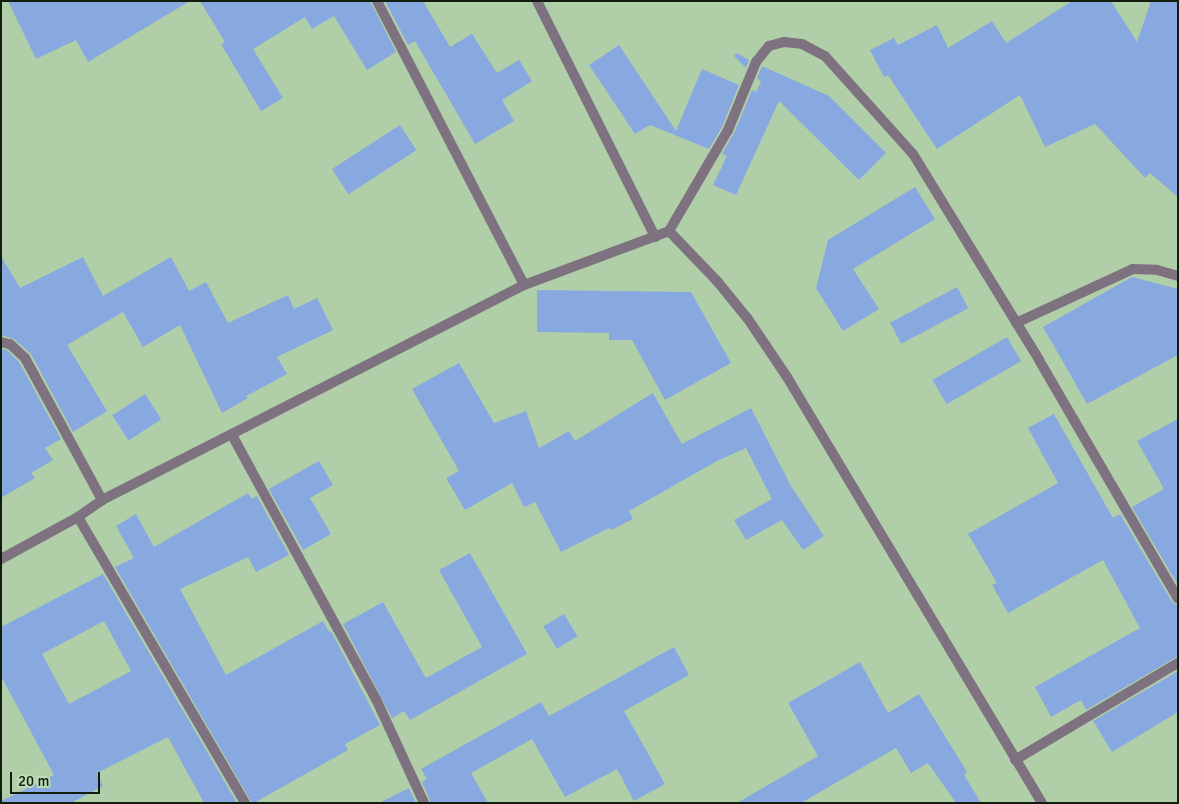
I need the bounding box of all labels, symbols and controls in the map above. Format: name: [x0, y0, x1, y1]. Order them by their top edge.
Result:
scale bar: [12, 762, 102, 794]
text: 20 m: [18, 772, 49, 790]

